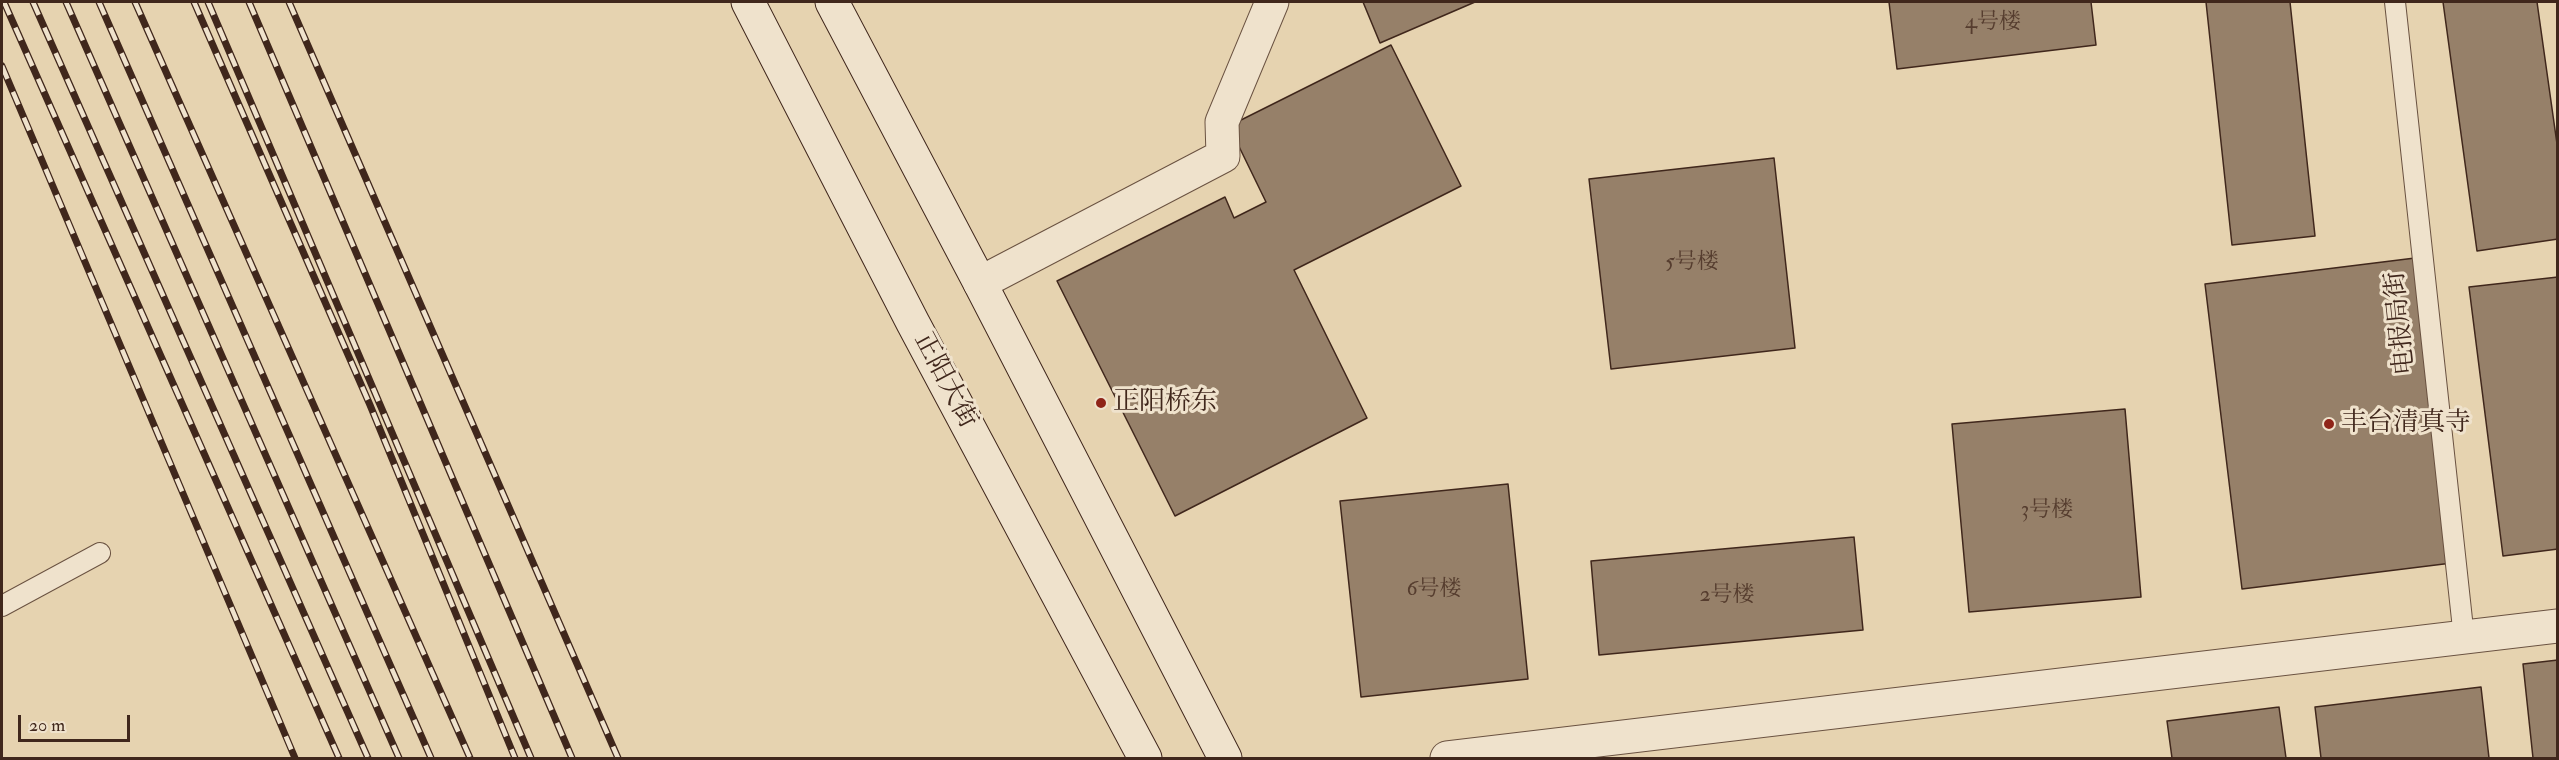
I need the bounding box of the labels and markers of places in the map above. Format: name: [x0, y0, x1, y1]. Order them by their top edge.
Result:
place label: 正阳桥东: [1113, 387, 1217, 419]
marker: 正阳桥东: [1094, 396, 1108, 410]
place label: 丰台清真寺: [2341, 408, 2471, 440]
marker: 丰台清真寺: [2322, 417, 2336, 431]

